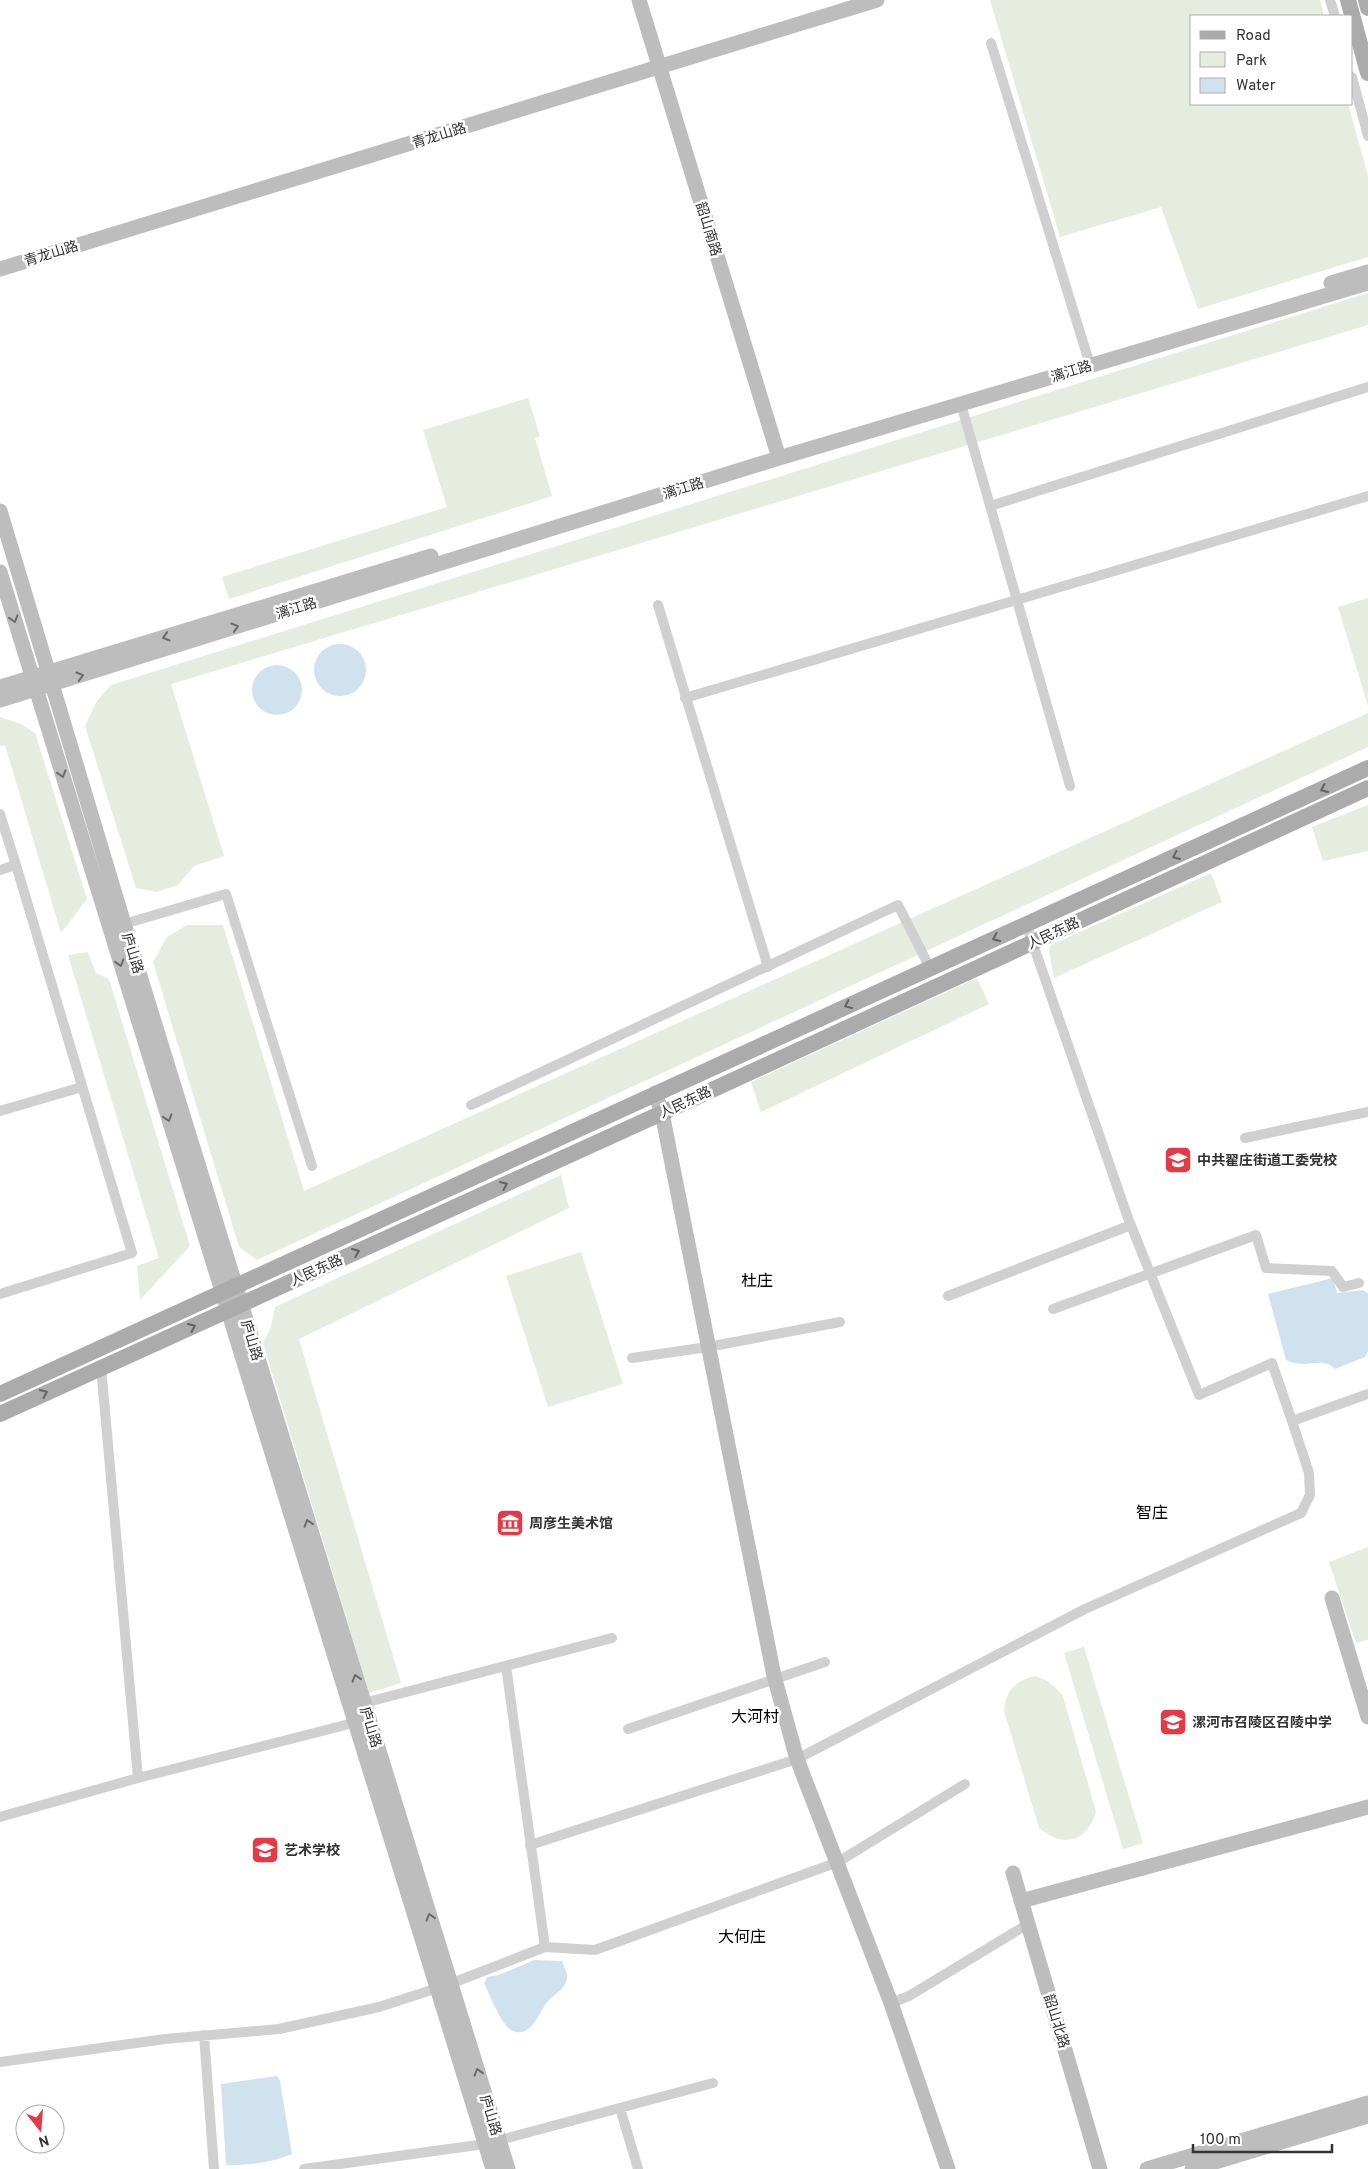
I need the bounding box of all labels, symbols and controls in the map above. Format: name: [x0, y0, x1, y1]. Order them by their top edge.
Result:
legend: [1190, 15, 1353, 105]
text: Road: [1236, 27, 1271, 46]
text: Park: [1236, 52, 1267, 71]
text: Water: [1236, 77, 1276, 96]
street label: 青龙山路: [410, 119, 469, 153]
street label: 韶山南路: [691, 200, 724, 259]
street label: 青龙山路: [22, 237, 81, 271]
street label: 漓江路: [1049, 357, 1094, 387]
street label: 漓江路: [661, 474, 706, 504]
street label: 漓江路: [274, 594, 319, 624]
one-way arrow: [9, 614, 19, 622]
one-way arrow: [231, 623, 239, 633]
one-way arrow: [162, 631, 170, 641]
one-way arrow: [76, 671, 84, 681]
one-way arrow: [56, 769, 66, 778]
one-way arrow: [1320, 782, 1329, 793]
one-way arrow: [1172, 850, 1181, 860]
street label: 人民东路: [1025, 915, 1083, 954]
street label: 庐山路: [117, 931, 146, 976]
one-way arrow: [992, 931, 1001, 942]
one-way arrow: [114, 958, 124, 966]
one-way arrow: [844, 999, 853, 1010]
street label: 人民东路: [657, 1084, 715, 1123]
one-way arrow: [162, 1113, 172, 1122]
school or university icon: 中共翟庄街道工委党校: [1163, 1145, 1193, 1175]
place label: 中共翟庄街道工委党校: [1197, 1152, 1337, 1170]
one-way arrow: [499, 1180, 508, 1191]
one-way arrow: [351, 1248, 360, 1258]
street label: 人民东路: [288, 1252, 346, 1291]
district label: 杜庄: [741, 1272, 773, 1292]
street label: 庐山路: [236, 1318, 265, 1363]
one-way arrow: [187, 1323, 196, 1333]
one-way arrow: [39, 1389, 48, 1400]
district label: 智庄: [1136, 1504, 1168, 1524]
museum icon: 周彦生美术馆: [495, 1508, 525, 1538]
place label: 周彦生美术馆: [529, 1516, 613, 1533]
one-way arrow: [304, 1519, 314, 1527]
one-way arrow: [352, 1674, 362, 1683]
street label: 庐山路: [355, 1705, 384, 1750]
school or university icon: 漯河市召陵区召陵中学: [1158, 1707, 1188, 1737]
district label: 大河村: [731, 1708, 779, 1728]
place label: 漯河市召陵区召陵中学: [1192, 1714, 1332, 1732]
school or university icon: 艺术学校: [250, 1835, 280, 1865]
place label: 艺术学校: [284, 1842, 340, 1860]
one-way arrow: [425, 1913, 435, 1922]
district label: 大何庄: [718, 1928, 766, 1948]
street label: 韶山北路: [1039, 1992, 1073, 2051]
one-way arrow: [473, 2069, 483, 2077]
street label: 庐山路: [475, 2093, 504, 2138]
north arrow: [15, 2104, 65, 2154]
scale bar: [1193, 2122, 1332, 2154]
text: N: [36, 2130, 51, 2150]
text: 100 m: [1200, 2131, 1241, 2150]

